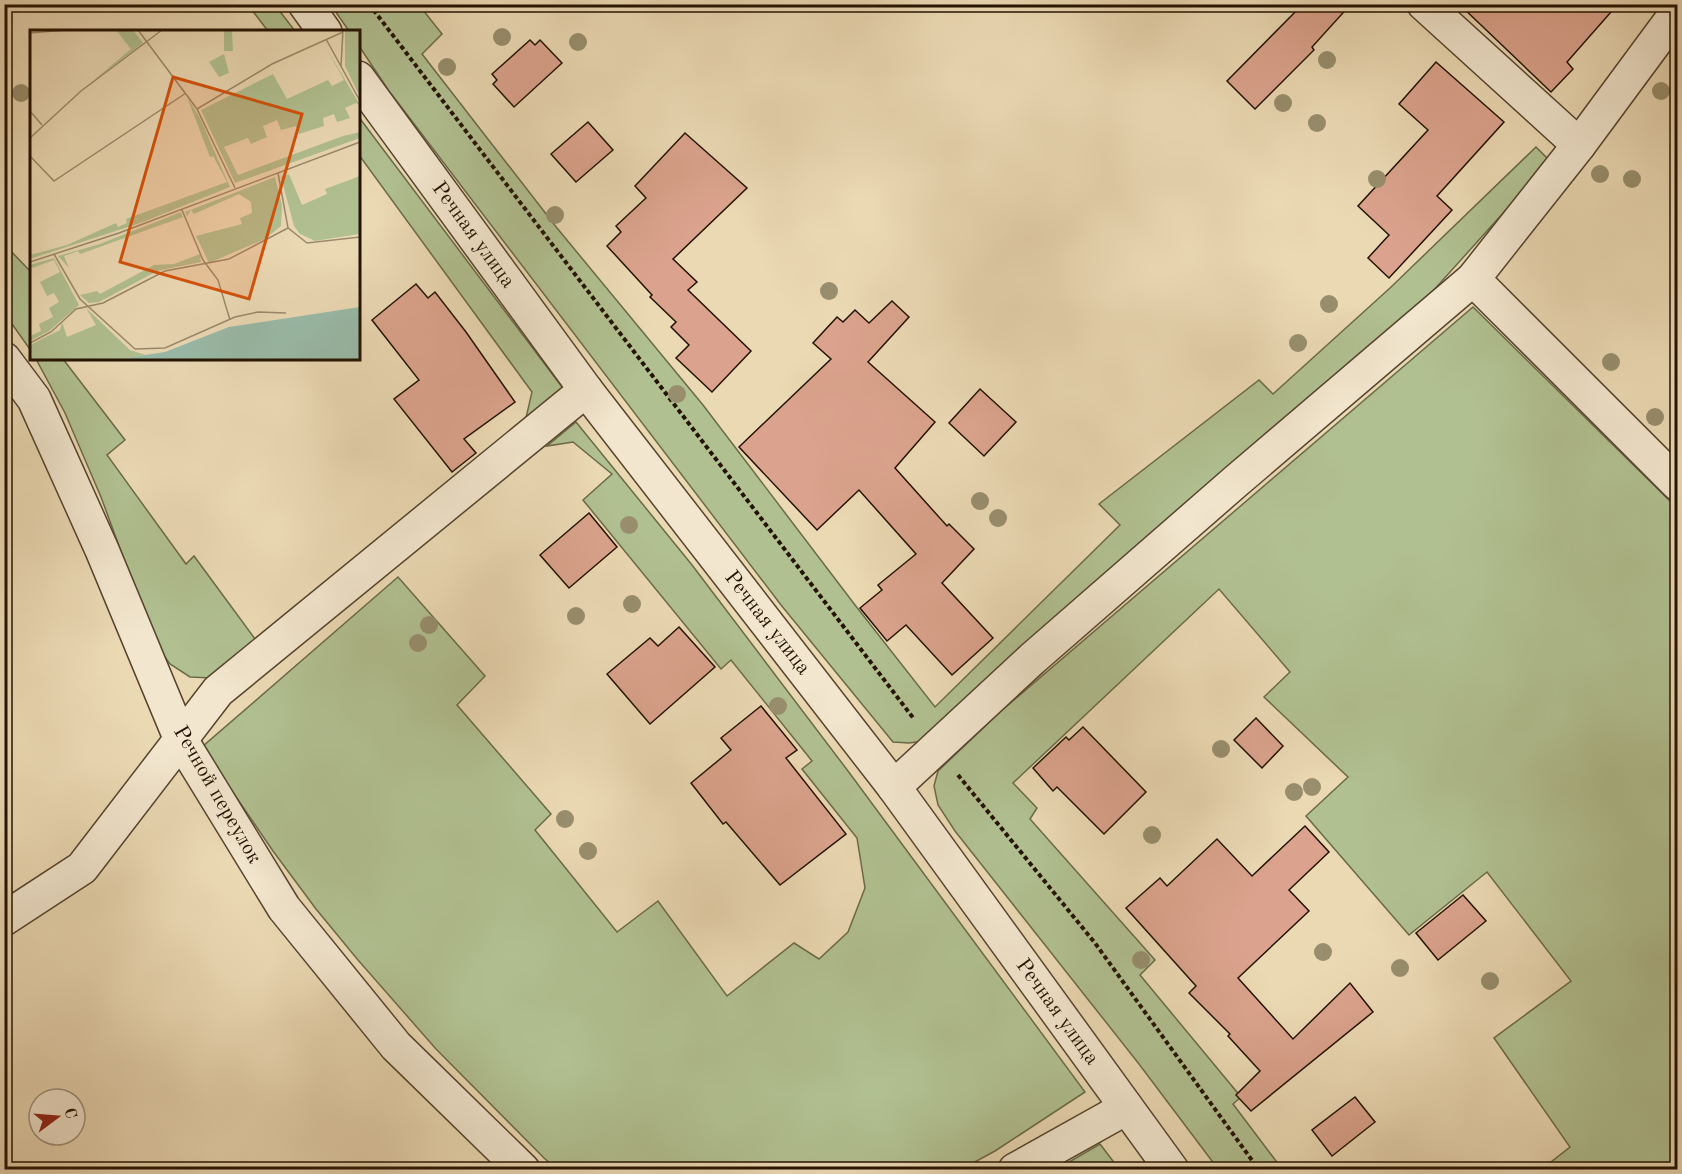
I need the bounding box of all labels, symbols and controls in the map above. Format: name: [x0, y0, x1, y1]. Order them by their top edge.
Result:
inset map: [30, 30, 360, 360]
street label: Речная улица: [428, 178, 518, 292]
street label: Речная улица: [720, 567, 814, 679]
street label: Речной переулок: [169, 722, 265, 868]
street label: Речная улица: [1012, 955, 1102, 1069]
north arrow: [27, 1087, 87, 1147]
text: С: [60, 1106, 79, 1121]

